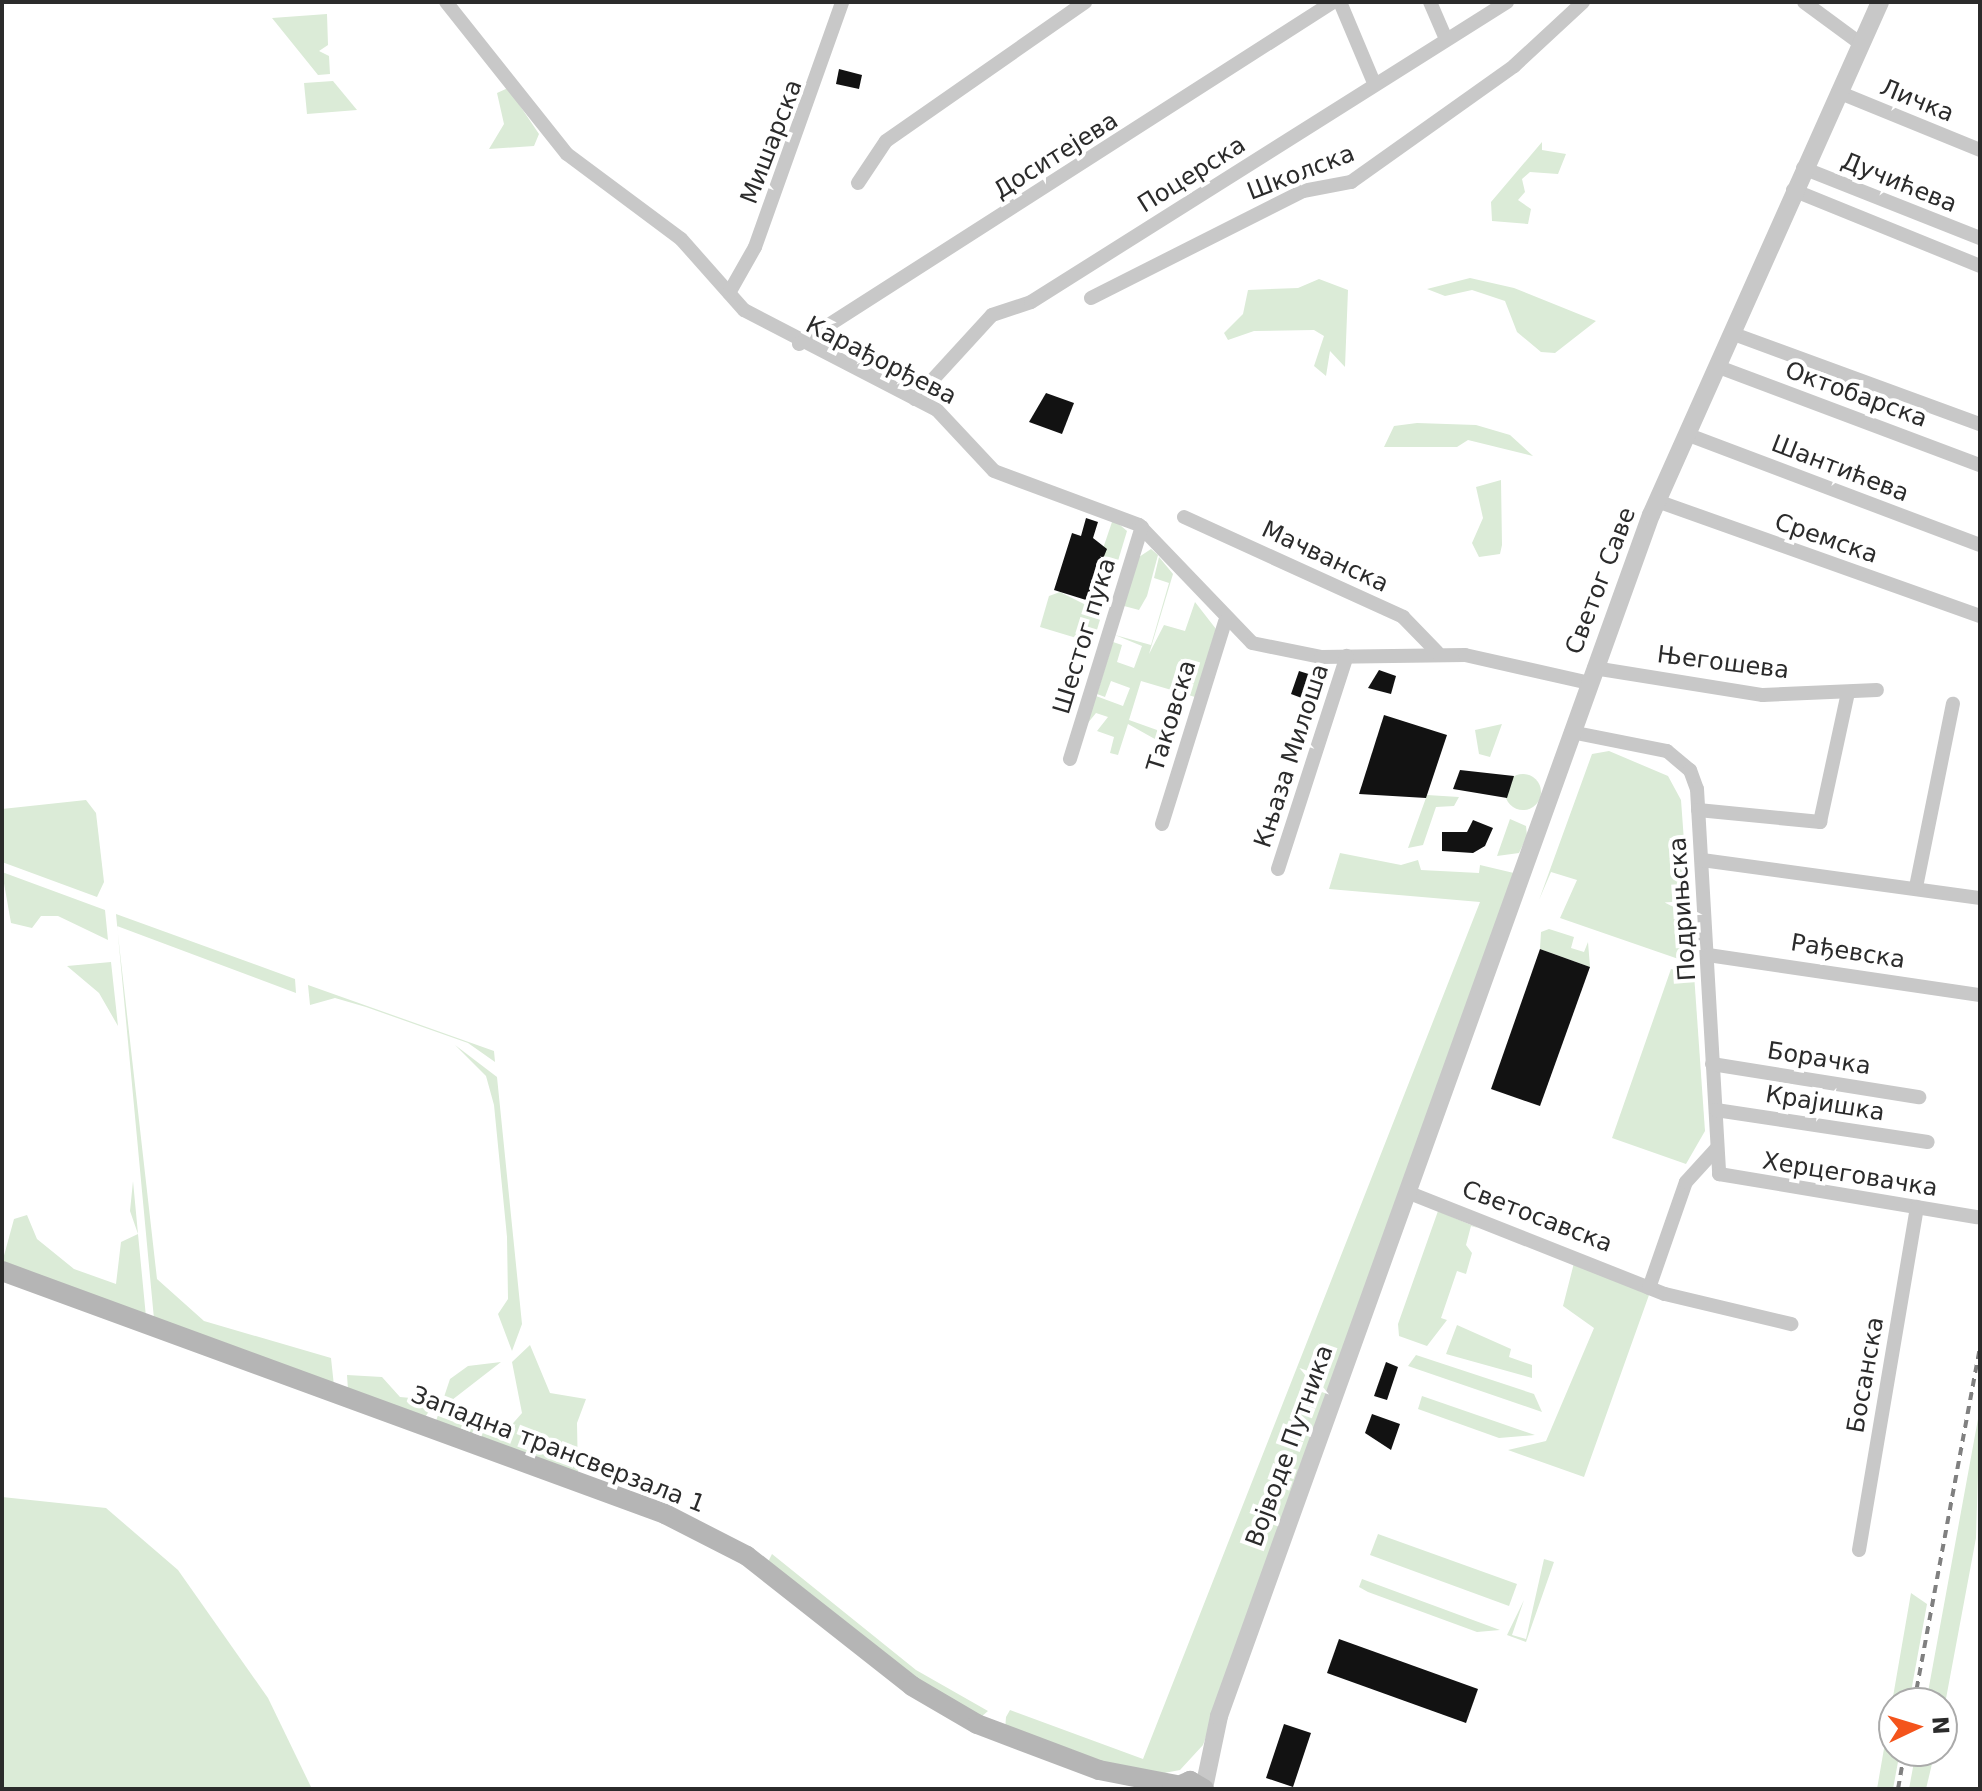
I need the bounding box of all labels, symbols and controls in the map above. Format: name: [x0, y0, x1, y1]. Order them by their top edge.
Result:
street label: Личка: [1876, 73, 1958, 129]
street label: Мишарска: [735, 76, 809, 208]
street label: Доситејева: [988, 106, 1124, 206]
street label: Поцерска: [1133, 131, 1251, 219]
street label: Школска: [1243, 139, 1359, 207]
street label: Дучићева: [1837, 147, 1961, 219]
street label: Карађорђева: [801, 311, 961, 411]
street label: Октобарска: [1781, 356, 1931, 434]
street label: Шантићева: [1767, 430, 1913, 508]
street label: Светог Саве: [1560, 504, 1642, 658]
street label: Сремска: [1771, 508, 1881, 570]
street label: Мачванска: [1257, 515, 1393, 599]
street label: Шестог пука: [1048, 555, 1122, 717]
street label: Његошева: [1655, 641, 1791, 685]
street label: Таковска: [1141, 657, 1203, 775]
street label: Књаза Милоша: [1249, 661, 1335, 851]
street label: Подрињска: [1664, 836, 1702, 982]
street label: Рађевска: [1789, 929, 1907, 975]
street label: Борачка: [1765, 1037, 1873, 1081]
street label: Крајишка: [1763, 1080, 1887, 1128]
street label: Херцеговачка: [1760, 1147, 1940, 1203]
street label: Светосавска: [1458, 1175, 1616, 1259]
street label: Босанска: [1842, 1315, 1890, 1435]
street label: Војводе Путника: [1240, 1341, 1340, 1551]
street label: Западна трансверзала 1: [407, 1381, 709, 1519]
north arrow: [1878, 1687, 1958, 1767]
text: N: [1927, 1715, 1954, 1735]

